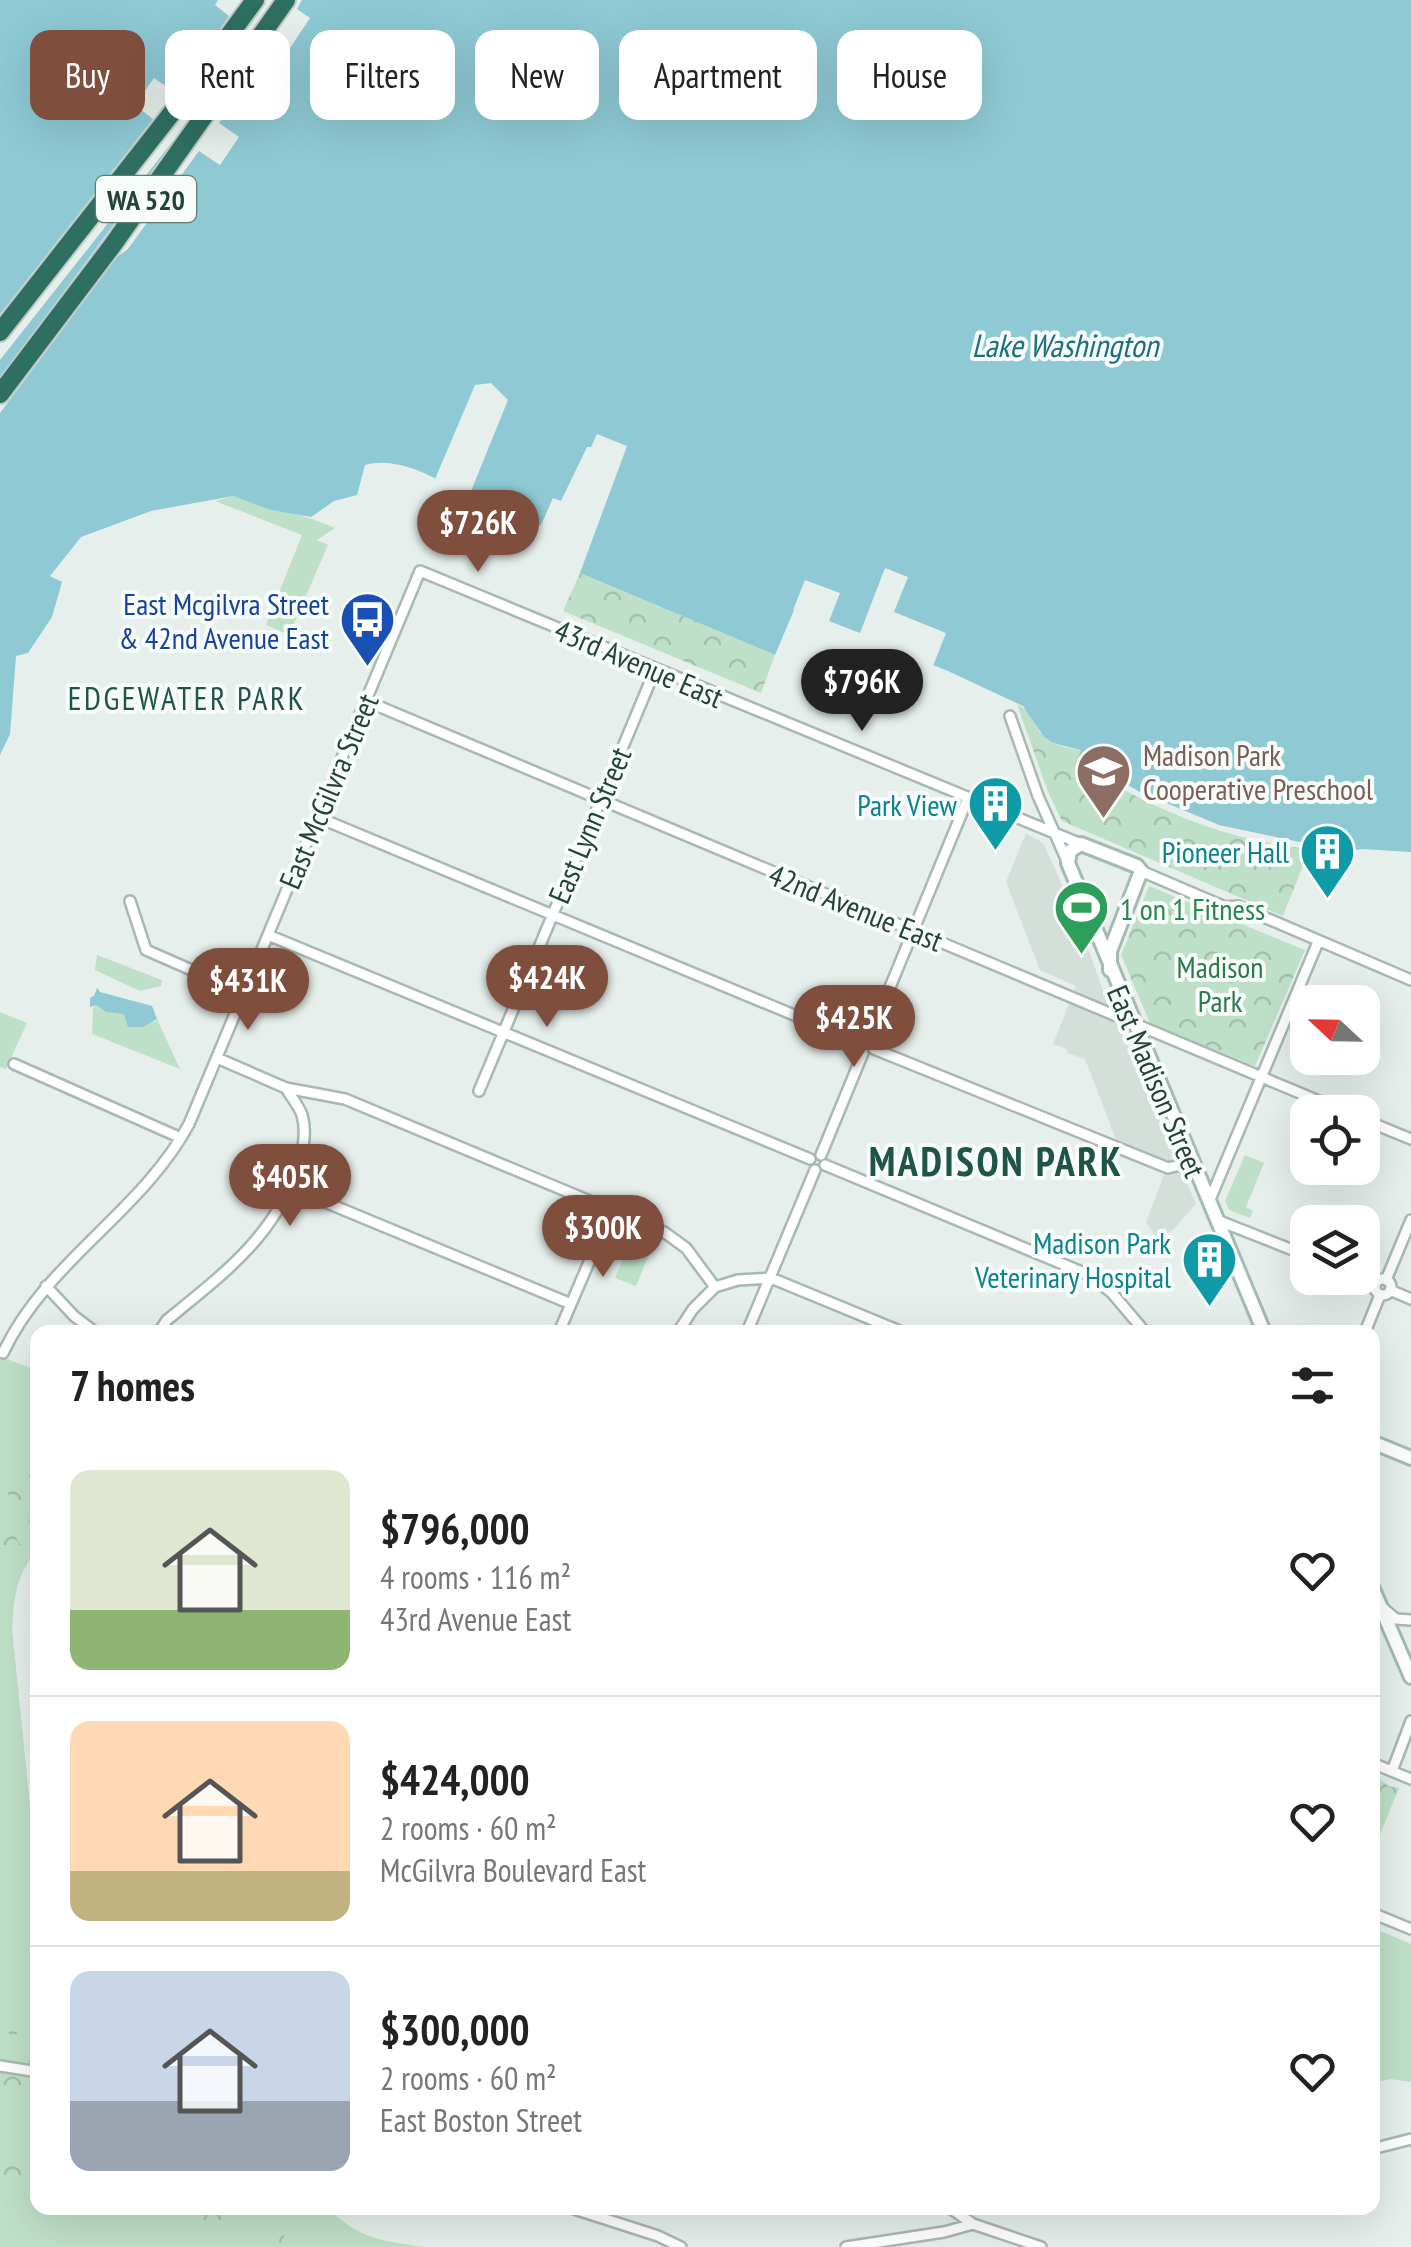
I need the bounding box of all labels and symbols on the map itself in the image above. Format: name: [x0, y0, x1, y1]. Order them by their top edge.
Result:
road number: WA 520: [96, 176, 196, 222]
water label: Lake Washington: [972, 324, 1160, 366]
pin: $726K: [408, 490, 548, 575]
place label: East Mcgilvra Street & 42nd Avenue East: [119, 584, 330, 657]
bus stop icon: East Mcgilvra Street & 42nd Avenue East: [338, 590, 398, 669]
street label: 43rd Avenue East: [549, 610, 730, 716]
pin: $796K: [792, 649, 932, 734]
district label: EDGEWATER PARK: [68, 677, 306, 719]
street label: East McGilvra Street: [269, 687, 387, 894]
place label: Madison Park Cooperative Preschool: [1143, 735, 1373, 808]
street label: East Lynn Street: [539, 740, 640, 909]
school or university icon: Madison Park Cooperative Preschool: [1074, 741, 1134, 820]
building icon: Park View: [966, 774, 1026, 853]
place label: Park View: [857, 785, 957, 824]
building icon: Pioneer Hall: [1298, 821, 1358, 900]
place label: Pioneer Hall: [1162, 832, 1289, 871]
street label: 42nd Avenue East: [763, 854, 949, 960]
sports icon: 1 on 1 Fitness: [1051, 878, 1111, 957]
place label: 1 on 1 Fitness: [1120, 889, 1265, 928]
pin: $424K: [477, 945, 617, 1030]
park label: Madison Park: [1177, 947, 1263, 1020]
pin: $431K: [178, 948, 318, 1033]
street label: East Madison Street: [1099, 979, 1215, 1184]
pin: $425K: [784, 985, 924, 1070]
north arrow: [1290, 985, 1380, 1075]
district label: MADISON PARK: [869, 1135, 1123, 1187]
pin: $405K: [220, 1144, 360, 1229]
pin: $300K: [533, 1195, 673, 1280]
place label: Madison Park Veterinary Hospital: [974, 1223, 1171, 1296]
building icon: Madison Park Veterinary Hospital: [1180, 1229, 1240, 1308]

